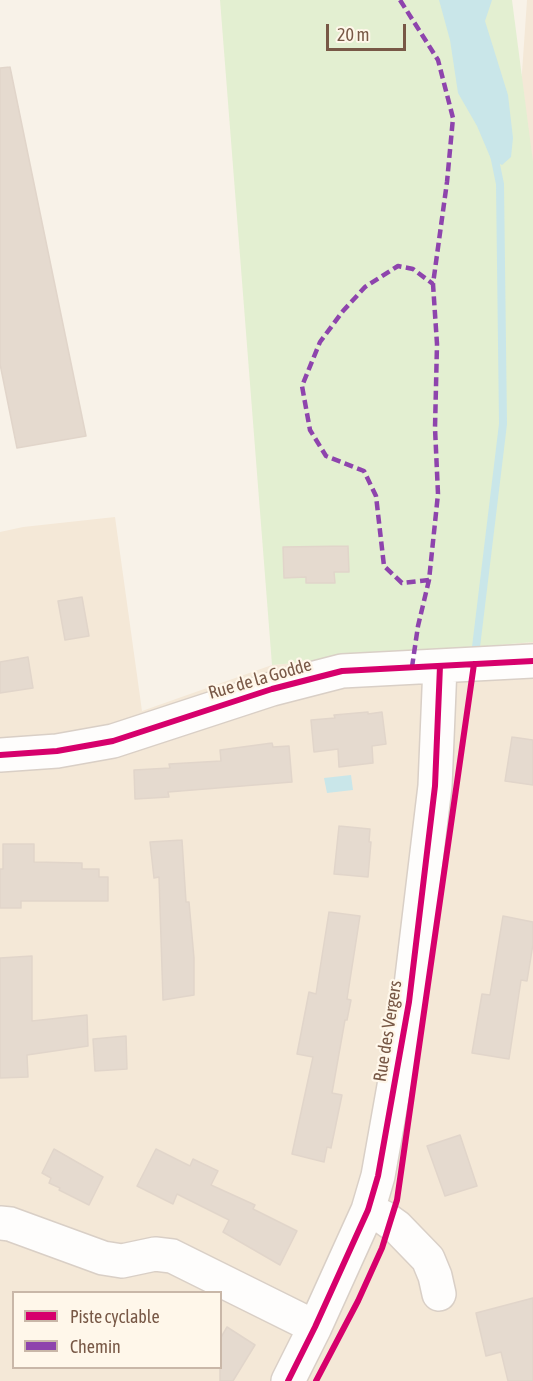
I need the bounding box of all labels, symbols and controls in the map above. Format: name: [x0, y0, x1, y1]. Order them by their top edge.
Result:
scale bar: [329, 12, 408, 50]
text: 20 m: [337, 24, 369, 45]
street label: Rue de la Godde: [206, 654, 314, 704]
street label: Rue des Vergers: [369, 979, 407, 1083]
legend: [12, 1291, 222, 1369]
text: Piste cyclable: [70, 1306, 160, 1327]
text: Chemin: [70, 1336, 121, 1357]

